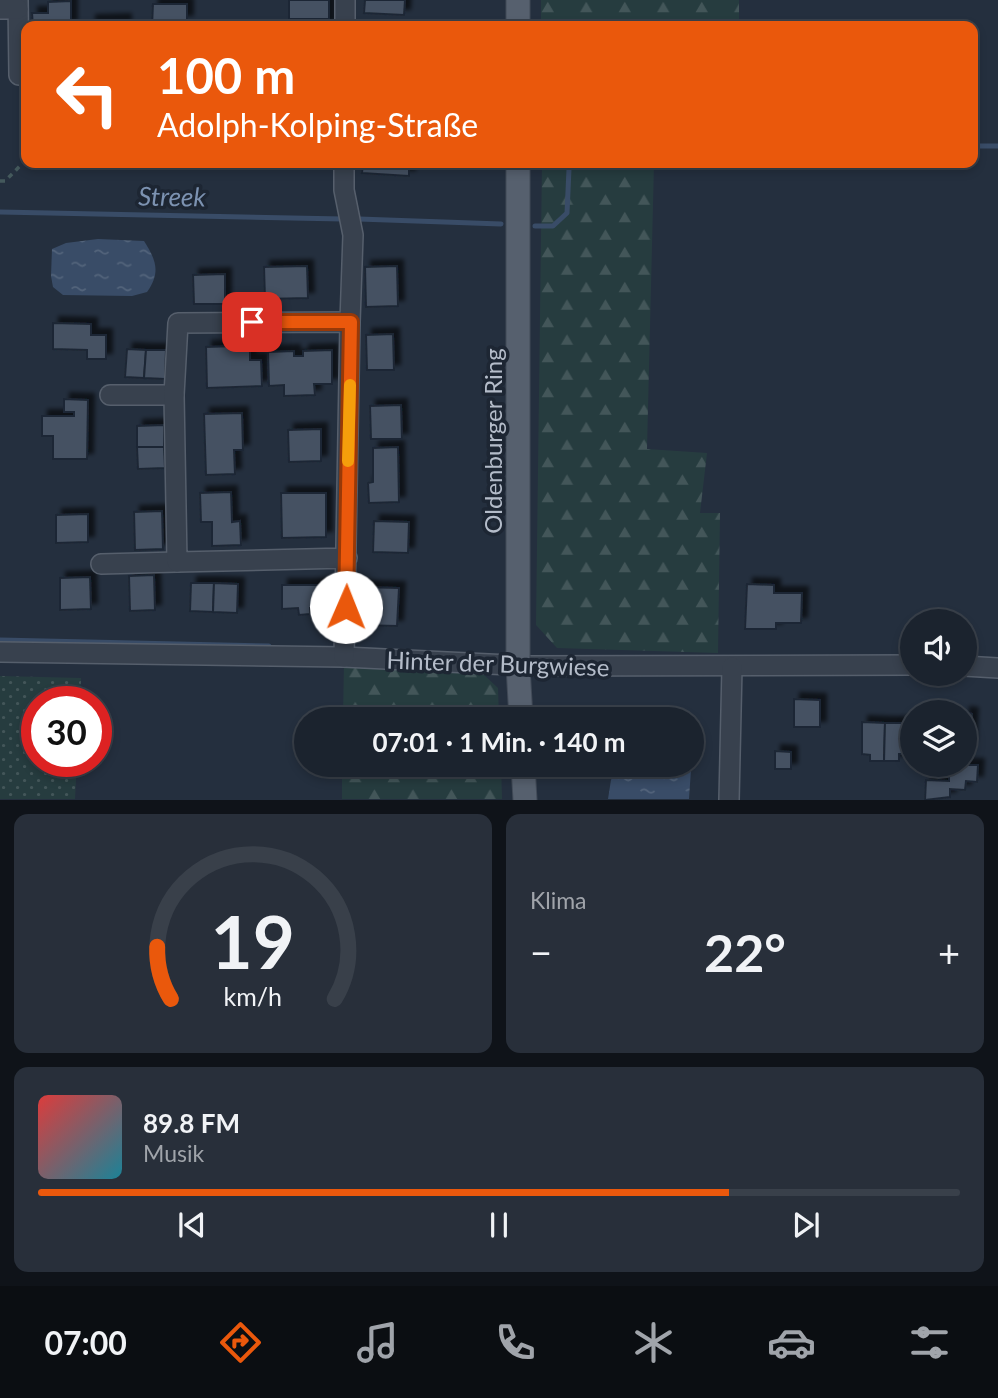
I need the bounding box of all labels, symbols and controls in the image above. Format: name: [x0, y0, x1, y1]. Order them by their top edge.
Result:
text: 100 m: [157, 46, 295, 104]
icon: left: [42, 49, 133, 140]
text: Adolph-Kolping-Straße: [157, 105, 478, 144]
water label: Streek: [138, 179, 207, 213]
pin: [222, 292, 282, 352]
icon: arrive: [233, 303, 271, 341]
street label: Oldenburger Ring: [478, 348, 507, 534]
position arrow: [309, 570, 383, 644]
map controls: [900, 609, 977, 777]
button: sound: [900, 609, 977, 686]
street label: Hinter der Burgwiese: [386, 645, 610, 681]
speed limit sign: 30: [21, 686, 112, 777]
button: layers: [900, 700, 977, 777]
text: 07:01 · 1 Min. · 140 m: [372, 726, 626, 758]
text: Klima: [530, 886, 587, 914]
text: 19: [211, 898, 295, 986]
text: 22°: [704, 921, 786, 983]
text: −: [530, 929, 552, 975]
text: +: [938, 929, 960, 975]
text: km/h: [224, 981, 282, 1011]
text: 89.8 FM: [143, 1107, 240, 1139]
text: Musik: [143, 1139, 204, 1167]
icon: previous: [173, 1206, 211, 1244]
icon: pause: [480, 1206, 518, 1244]
icon: next: [787, 1206, 825, 1244]
icon: directions: [216, 1318, 265, 1367]
icon: music: [353, 1318, 402, 1367]
icon: phone: [491, 1318, 540, 1367]
icon: climate: [629, 1318, 678, 1367]
icon: car: [767, 1318, 816, 1367]
icon: filters: [905, 1318, 954, 1367]
text: 07:00: [44, 1323, 127, 1362]

